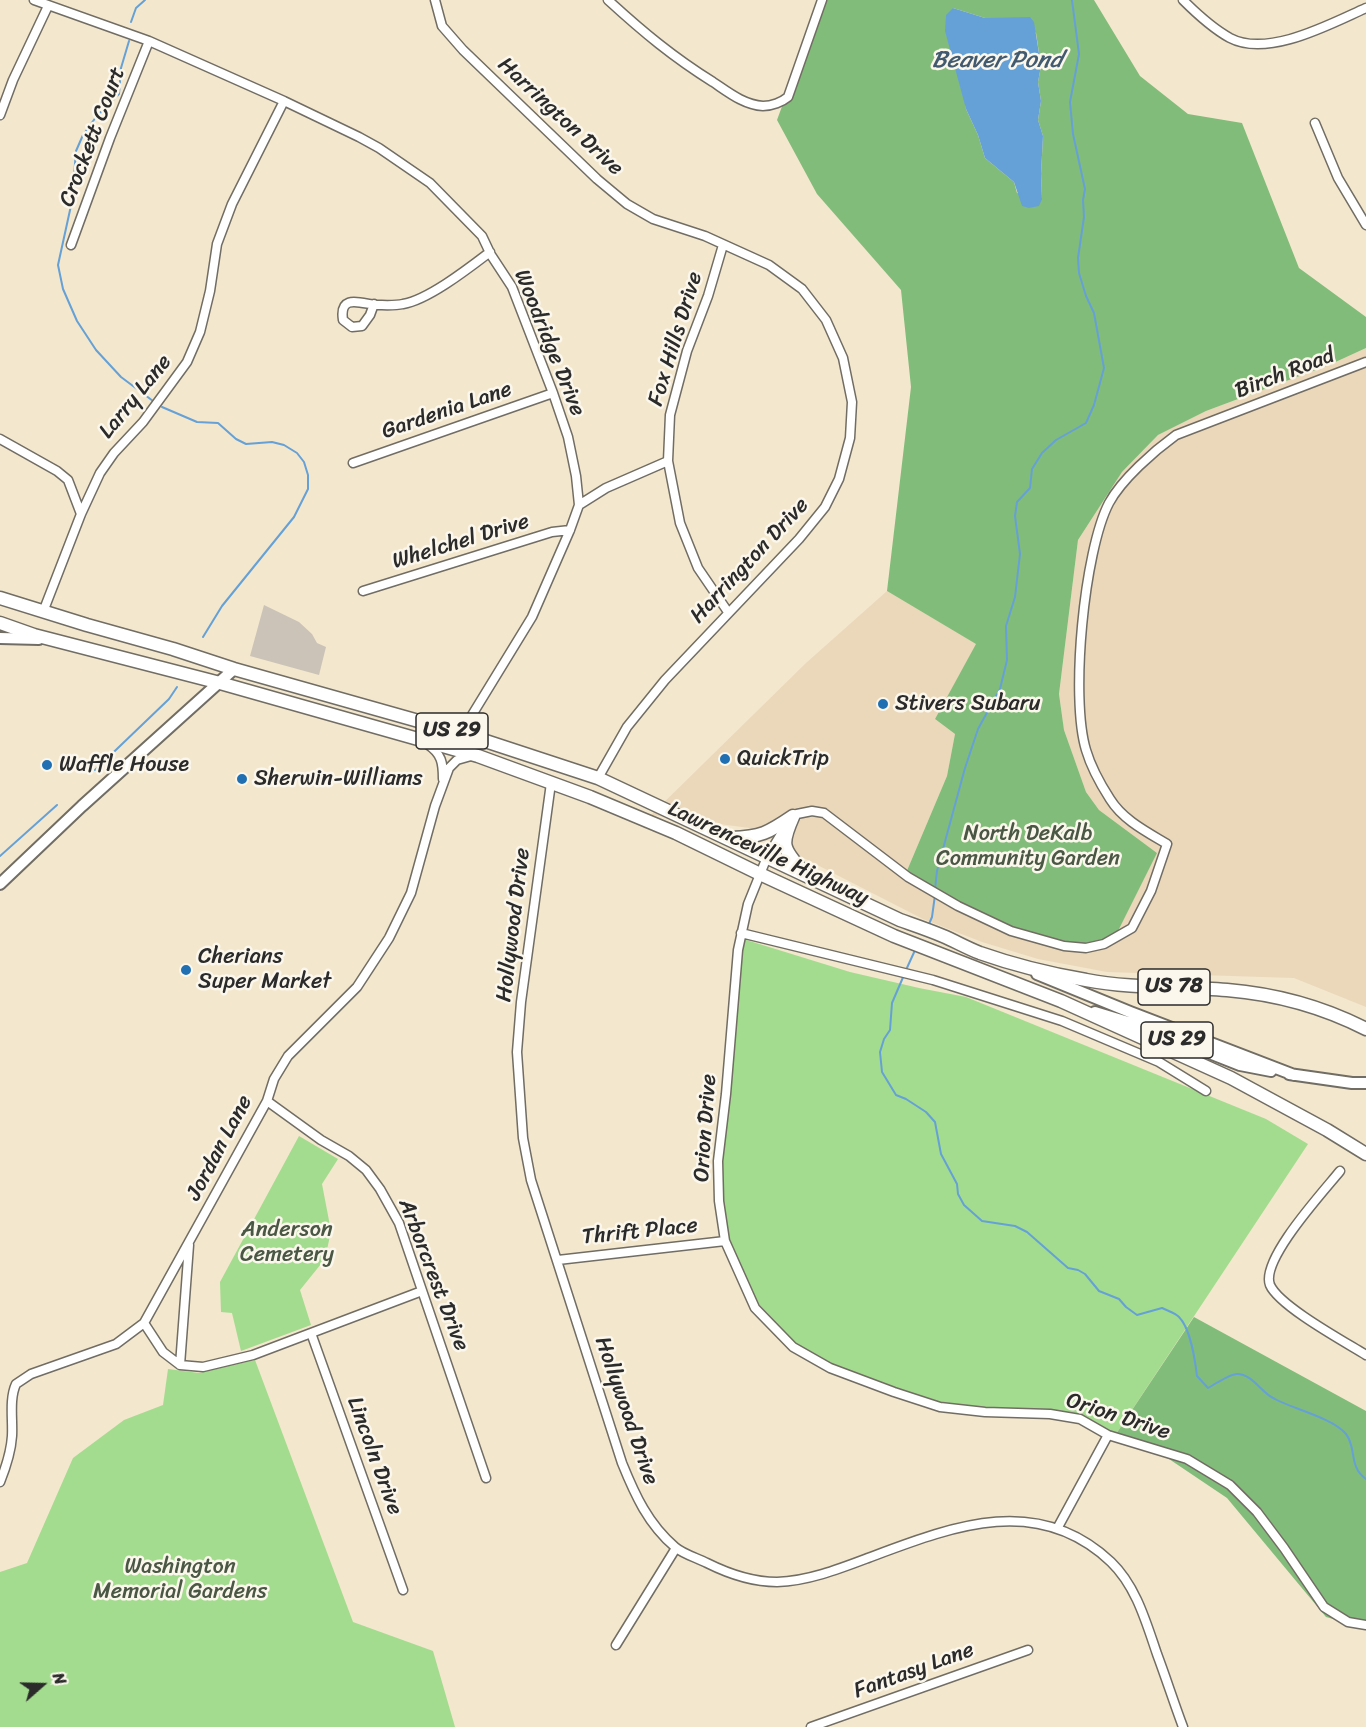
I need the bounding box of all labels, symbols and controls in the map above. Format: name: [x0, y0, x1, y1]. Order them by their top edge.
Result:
water label: Beaver Pond: [932, 47, 1062, 75]
street label: Harrington Drive: [492, 52, 628, 182]
street label: Crockett Court: [54, 64, 132, 210]
street label: Woodridge Drive: [508, 266, 590, 420]
street label: Fox Hills Drive: [643, 269, 709, 409]
street label: Birch Road: [1232, 343, 1338, 405]
street label: Larry Lane: [94, 350, 178, 444]
street label: Gardenia Lane: [378, 376, 516, 446]
street label: Harrington Drive: [685, 493, 815, 629]
street label: Whelchel Drive: [389, 509, 533, 575]
place label: Stivers Subaru: [895, 691, 1040, 717]
marker: Stivers Subaru: [876, 697, 890, 711]
road number: US 29: [416, 713, 488, 749]
place label: QuickTrip: [737, 746, 829, 772]
place label: Waffle House: [59, 752, 189, 778]
marker: QuickTrip: [718, 752, 732, 766]
marker: Waffle House: [40, 758, 54, 772]
place label: Sherwin-Williams: [254, 766, 423, 792]
marker: Sherwin-Williams: [235, 772, 249, 786]
street label: Lawrenceville Highway: [664, 796, 872, 912]
park label: North DeKalb Community Garden: [936, 821, 1120, 872]
street label: Hollywood Drive: [491, 847, 537, 1003]
place label: Cherians Super Market: [198, 944, 331, 996]
marker: Cherians Super Market: [179, 963, 193, 977]
road number: US 78: [1138, 969, 1210, 1005]
road number: US 29: [1141, 1022, 1213, 1058]
street label: Orion Drive: [689, 1073, 723, 1183]
street label: Jordan Lane: [181, 1091, 259, 1205]
street label: Arborcrest Drive: [392, 1195, 474, 1355]
street label: Thrift Place: [581, 1213, 699, 1251]
park label: Anderson Cemetery: [240, 1217, 334, 1268]
street label: Hollywood Drive: [588, 1333, 664, 1489]
street label: Orion Drive: [1063, 1388, 1173, 1446]
street label: Lincoln Drive: [340, 1393, 408, 1519]
park label: Washington Memorial Gardens: [93, 1554, 267, 1606]
street label: Fantasy Lane: [850, 1637, 978, 1705]
north arrow: [12, 1655, 72, 1715]
text: N: [44, 1669, 75, 1689]

